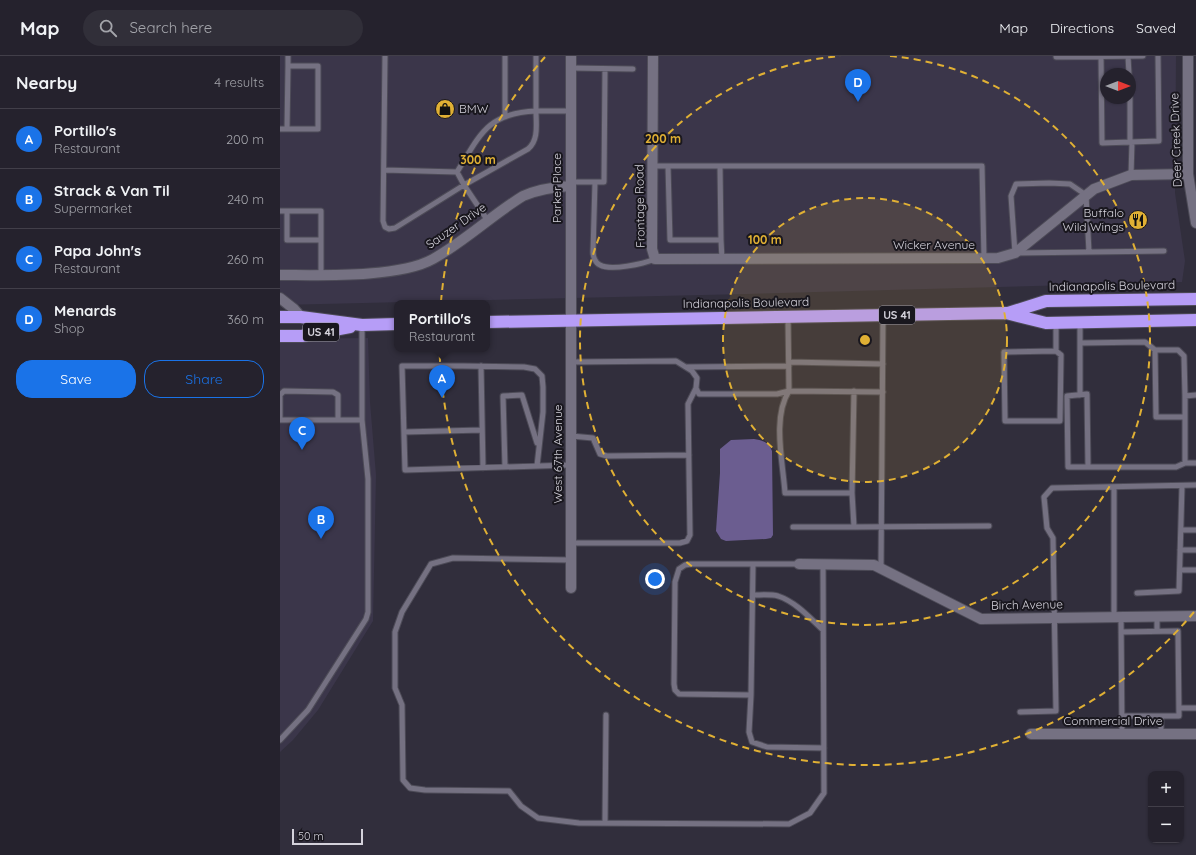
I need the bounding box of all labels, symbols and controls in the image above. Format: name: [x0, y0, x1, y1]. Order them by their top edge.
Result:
search box: [83, 10, 363, 46]
text: Map: [20, 16, 59, 40]
icon: search: [97, 17, 119, 39]
text: Search here: [129, 18, 212, 37]
text: Map: [999, 19, 1028, 37]
text: Directions: [1050, 19, 1114, 37]
text: Saved: [1136, 19, 1176, 37]
north arrow: [1100, 68, 1136, 104]
pin: D: [845, 69, 871, 102]
text: Nearby: [16, 72, 77, 93]
text: 4 results: [214, 74, 264, 90]
street label: Deer Creek Drive: [1166, 92, 1185, 188]
shop icon: BMW: [434, 98, 456, 120]
place label: BMW: [459, 101, 489, 116]
text: Portillo's: [54, 121, 116, 140]
text: A: [25, 131, 33, 147]
text: 200 m: [226, 131, 264, 147]
text: 200 m: [645, 131, 681, 146]
text: Restaurant: [54, 140, 120, 156]
text: 300 m: [460, 152, 496, 167]
street label: Parker Place: [549, 153, 564, 223]
street label: Frontage Road: [631, 164, 648, 248]
text: Strack & Van Til: [54, 181, 170, 200]
text: B: [25, 191, 33, 207]
text: 240 m: [227, 191, 264, 207]
street label: Sauzer Drive: [423, 199, 489, 252]
text: Supermarket: [54, 200, 132, 216]
place label: Buffalo Wild Wings: [1063, 205, 1124, 234]
restaurant icon: Buffalo Wild Wings: [1127, 209, 1149, 231]
text: 100 m: [748, 232, 782, 247]
street label: Wicker Avenue: [893, 237, 975, 252]
text: Papa John's: [54, 241, 141, 260]
text: C: [25, 251, 33, 267]
text: 260 m: [227, 251, 264, 267]
text: Restaurant: [54, 260, 120, 276]
street label: Indianapolis Boulevard: [1049, 277, 1175, 294]
street label: Indianapolis Boulevard: [683, 294, 809, 311]
popup: [394, 300, 490, 352]
text: Menards: [54, 301, 116, 320]
road number: US 41: [879, 306, 915, 324]
text: Portillo's: [409, 309, 471, 328]
text: D: [24, 311, 34, 327]
text: 360 m: [227, 311, 264, 327]
text: Shop: [54, 320, 84, 336]
road number: US 41: [303, 323, 339, 341]
text: Restaurant: [409, 328, 475, 344]
centre of rings: [858, 333, 872, 347]
button: Save: [16, 360, 136, 398]
button: Share: [144, 360, 264, 398]
pin: A: [429, 365, 455, 398]
street label: West 67th Avenue: [550, 404, 565, 503]
pin: C: [289, 417, 315, 450]
pin: B: [308, 506, 334, 539]
your location: [645, 569, 665, 589]
street label: Birch Avenue: [991, 596, 1063, 613]
street label: Commercial Drive: [1063, 713, 1163, 728]
map controls: [1148, 771, 1184, 843]
button: +: [1148, 771, 1184, 807]
button: −: [1148, 807, 1184, 843]
scale bar: [292, 827, 363, 846]
text: 50 m: [298, 829, 324, 843]

